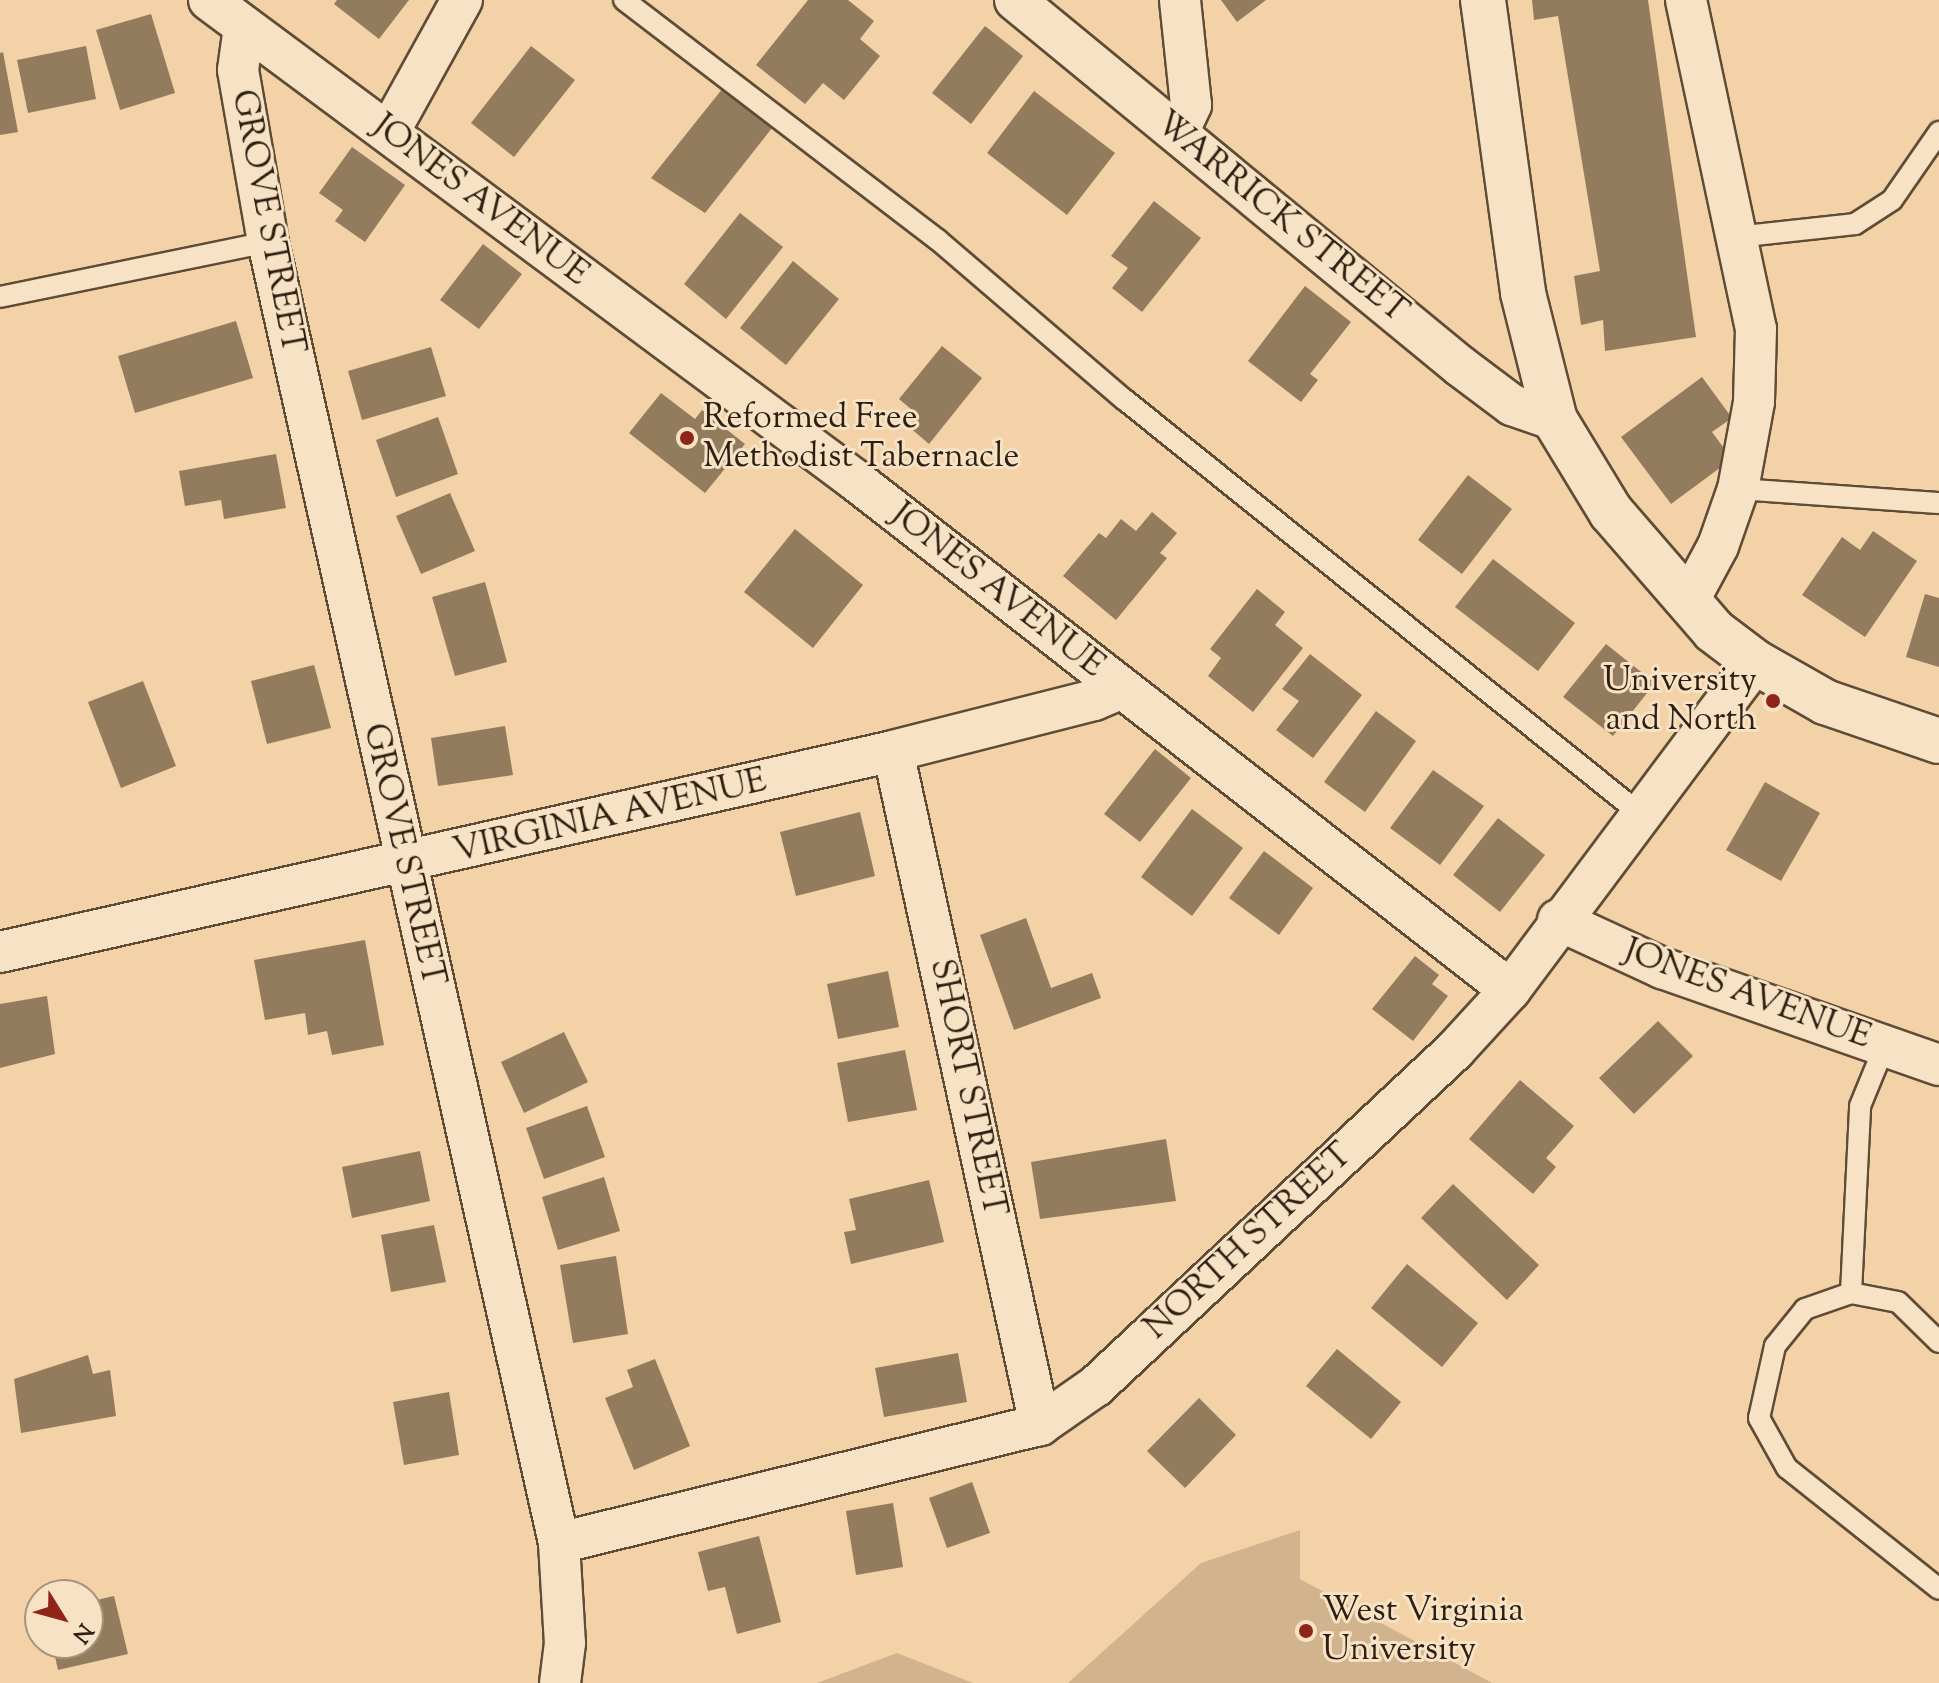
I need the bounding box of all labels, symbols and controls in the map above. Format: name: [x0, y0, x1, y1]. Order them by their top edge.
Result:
street label: GROVE STREET: [221, 86, 313, 358]
street label: WARRICK STREET: [1146, 104, 1416, 332]
street label: JONES AVENUE: [364, 107, 596, 295]
place label: Reformed Free Methodist Tabernacle: [703, 398, 1019, 478]
marker: Reformed Free Methodist Tabernacle: [678, 429, 696, 447]
street label: JONES AVENUE: [882, 495, 1112, 687]
place label: University and North: [1603, 661, 1757, 740]
marker: University and North: [1764, 692, 1782, 710]
street label: GROVE STREET: [353, 720, 453, 990]
street label: VIRGINIA AVENUE: [449, 761, 771, 873]
street label: JONES AVENUE: [1618, 931, 1876, 1059]
street label: SHORT STREET: [920, 955, 1014, 1221]
street label: NORTH STREET: [1137, 1135, 1361, 1349]
north arrow: [24, 1579, 104, 1659]
place label: West Virginia University: [1322, 1591, 1524, 1670]
text: N: [64, 1616, 100, 1649]
marker: West Virginia University: [1297, 1622, 1315, 1640]

